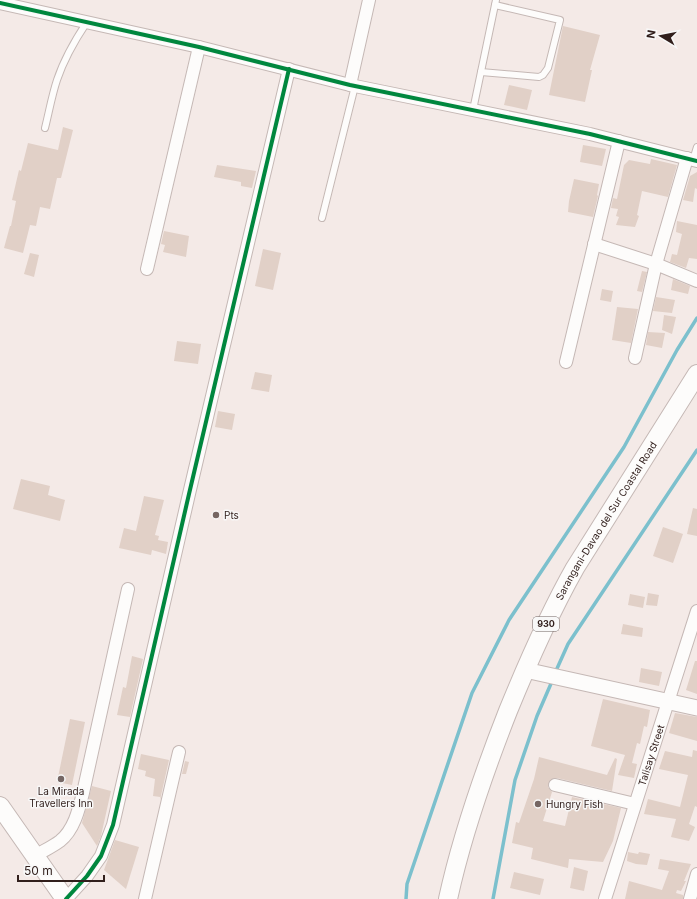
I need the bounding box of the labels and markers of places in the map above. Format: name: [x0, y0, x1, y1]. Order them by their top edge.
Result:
place label: Pts: [224, 509, 239, 521]
marker: Pts: [211, 510, 221, 520]
marker: La Mirada Travellers Inn: [56, 774, 66, 784]
place label: La Mirada Travellers Inn: [29, 785, 93, 809]
place label: Hungry Fish: [546, 798, 603, 810]
marker: Hungry Fish: [533, 799, 543, 809]

